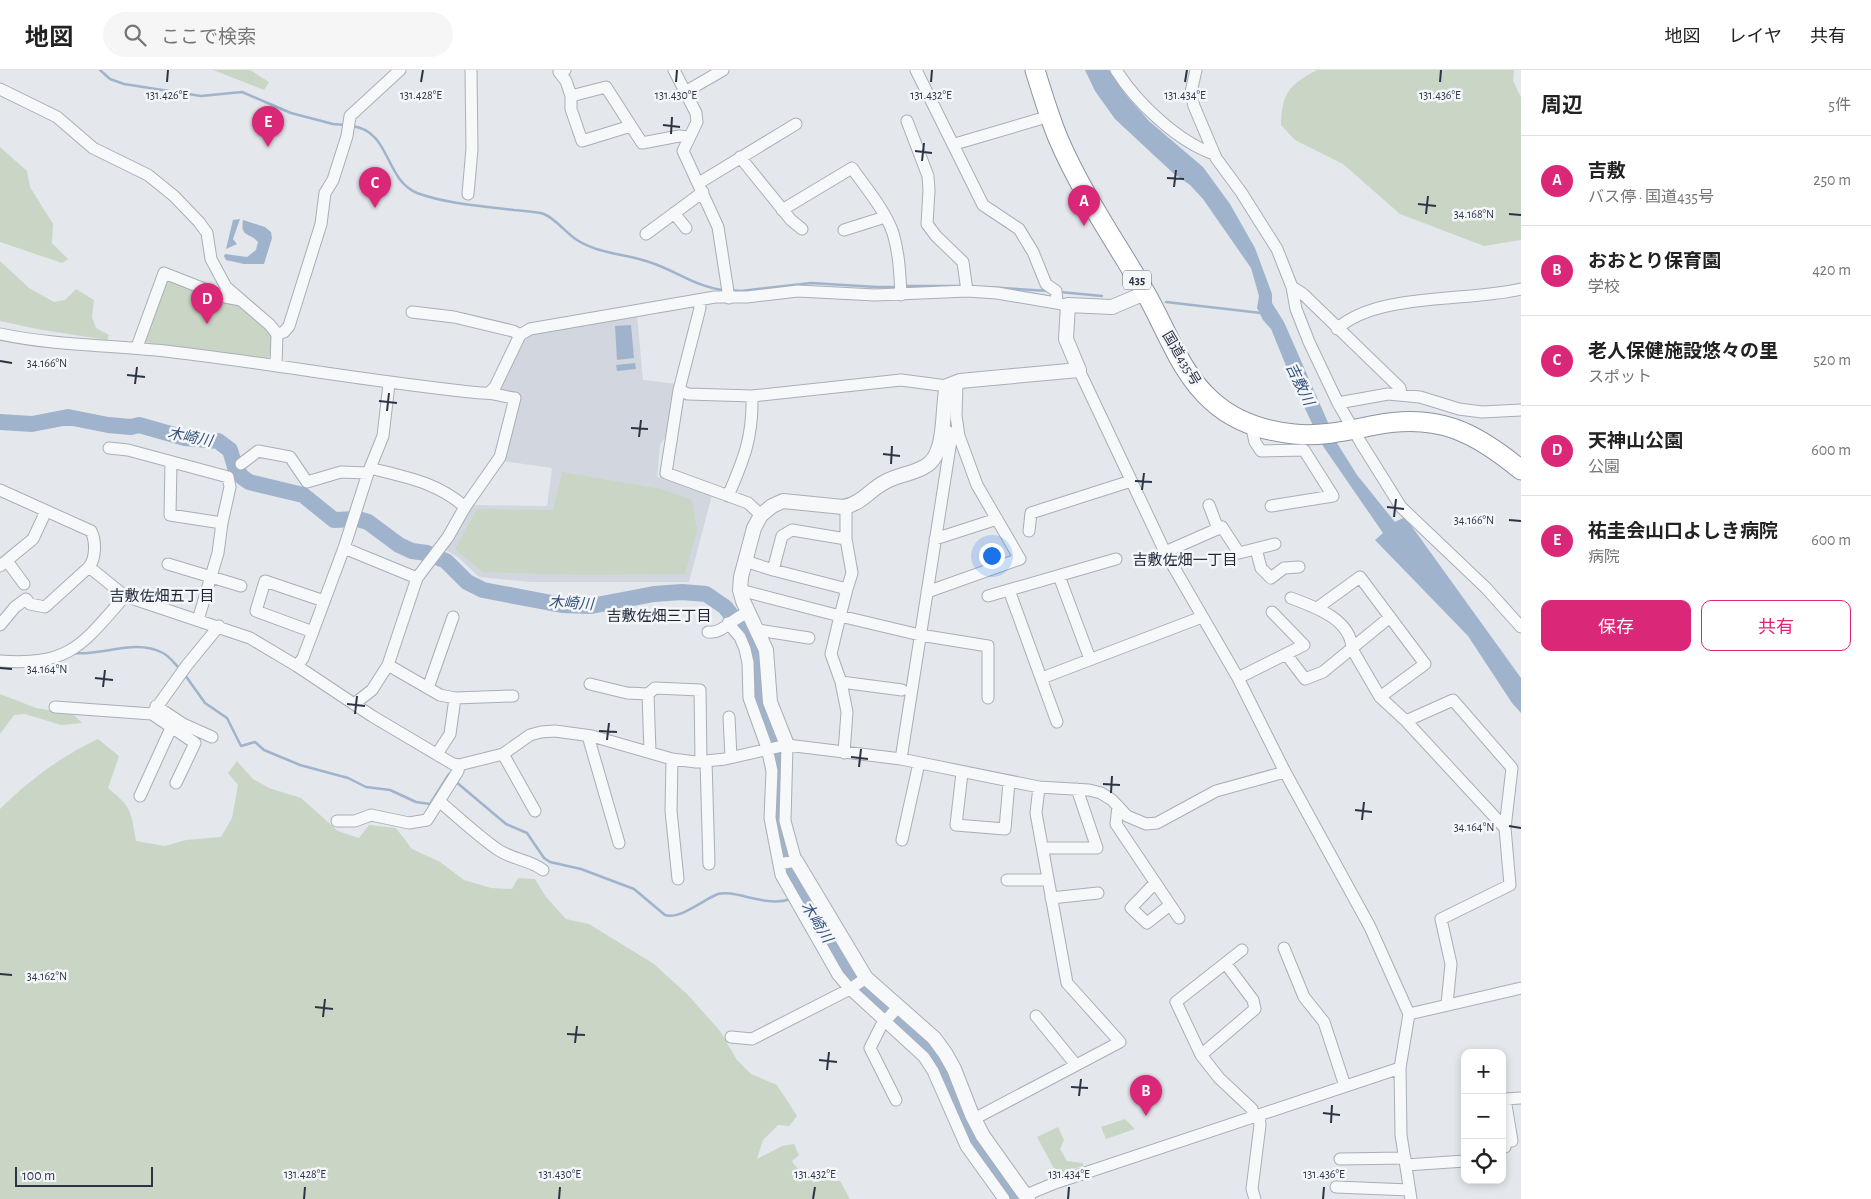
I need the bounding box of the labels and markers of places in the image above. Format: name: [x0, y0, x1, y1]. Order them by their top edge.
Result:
pin: E: [252, 106, 284, 147]
pin: C: [359, 167, 391, 208]
pin: A: [1068, 185, 1100, 226]
pin: D: [191, 283, 223, 324]
pin: B: [1130, 1075, 1162, 1116]

